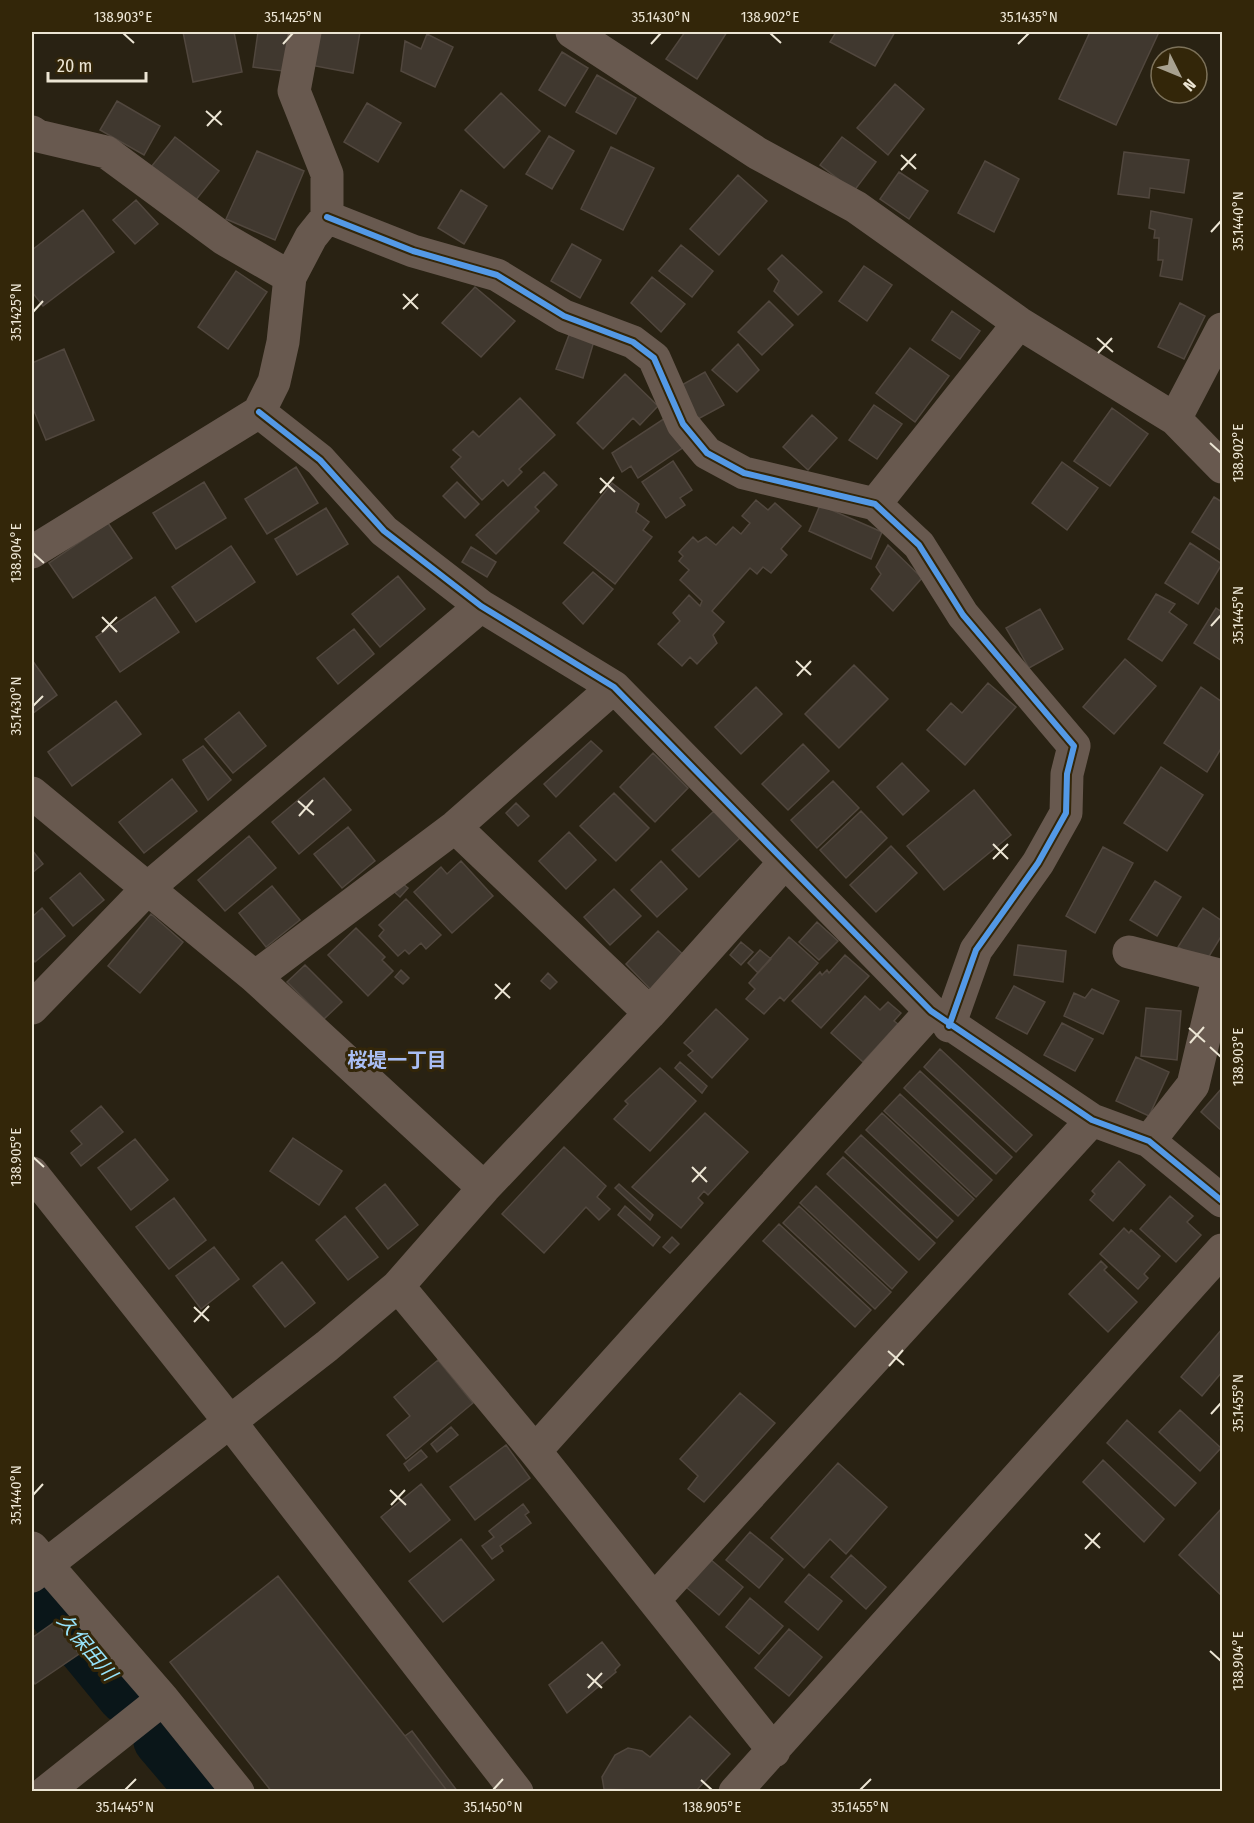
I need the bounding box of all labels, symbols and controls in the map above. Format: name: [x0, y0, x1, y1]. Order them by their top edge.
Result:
text: 138.903°E: [94, 8, 152, 26]
text: 35.1425°N: [264, 8, 322, 26]
text: 35.1430°N: [632, 8, 690, 26]
text: 138.902°E: [741, 8, 799, 26]
text: 35.1435°N: [1000, 8, 1058, 26]
scale bar: [48, 45, 146, 83]
north arrow: [1149, 45, 1209, 105]
text: 20 m: [57, 55, 92, 77]
text: N: [1179, 75, 1200, 95]
text: 35.1440°N: [1229, 191, 1247, 251]
text: 35.1425°N: [7, 283, 25, 341]
text: 138.902°E: [1229, 424, 1247, 482]
text: 138.904°E: [7, 523, 25, 583]
text: 35.1445°N: [1229, 586, 1247, 644]
text: 35.1430°N: [7, 677, 25, 735]
text: 138.903°E: [1229, 1028, 1247, 1086]
district label: 桜堤一丁目: [347, 1048, 447, 1072]
text: 138.905°E: [7, 1128, 25, 1186]
text: 35.1455°N: [1229, 1374, 1247, 1432]
text: 35.1440°N: [7, 1465, 25, 1525]
water label: 久保田川: [52, 1609, 123, 1687]
text: 138.904°E: [1229, 1631, 1247, 1691]
text: 35.1445°N: [96, 1798, 154, 1816]
text: 35.1450°N: [463, 1798, 523, 1816]
text: 138.905°E: [683, 1798, 741, 1816]
text: 35.1455°N: [831, 1798, 889, 1816]

